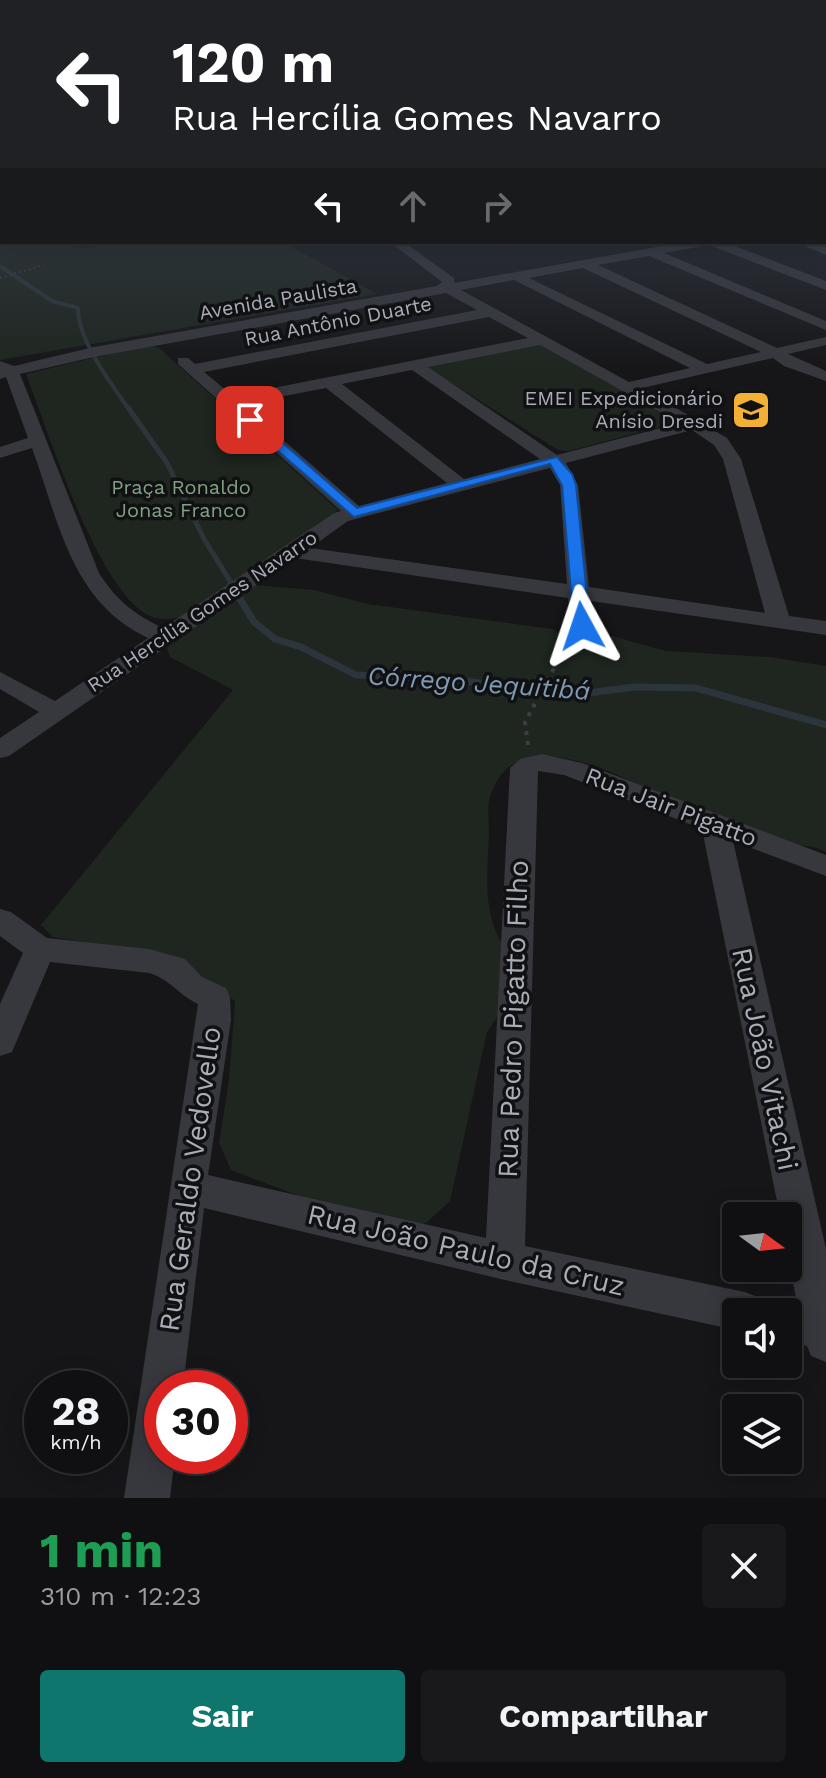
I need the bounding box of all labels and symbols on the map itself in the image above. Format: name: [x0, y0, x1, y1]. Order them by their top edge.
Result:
street label: Avenida Paulista: [197, 273, 359, 325]
street label: Rua Antônio Duarte: [242, 291, 434, 351]
pin: [216, 386, 284, 454]
place label: EMEI Expedicionário Anísio Dresdi: [525, 386, 723, 433]
school or university icon: EMEI Expedicionário Anísio Dresdi: [730, 389, 772, 431]
park label: Praça Ronaldo Jonas Franco: [111, 475, 251, 522]
street label: Rua Hercília Gomes Navarro: [83, 525, 321, 697]
position arrow: [540, 584, 624, 668]
water label: Córrego Jequitibá: [367, 660, 591, 706]
street label: Rua Jair Pigatto: [581, 761, 761, 853]
street label: Rua Pedro Pigatto Filho: [491, 859, 535, 1179]
street label: Rua João Vitachi: [725, 945, 805, 1173]
street label: Rua Geraldo Vedovello: [152, 1025, 228, 1333]
street label: Rua João Paulo da Cruz: [304, 1197, 628, 1303]
north arrow: [722, 1202, 802, 1282]
speed limit sign: 30: [144, 1370, 248, 1474]

